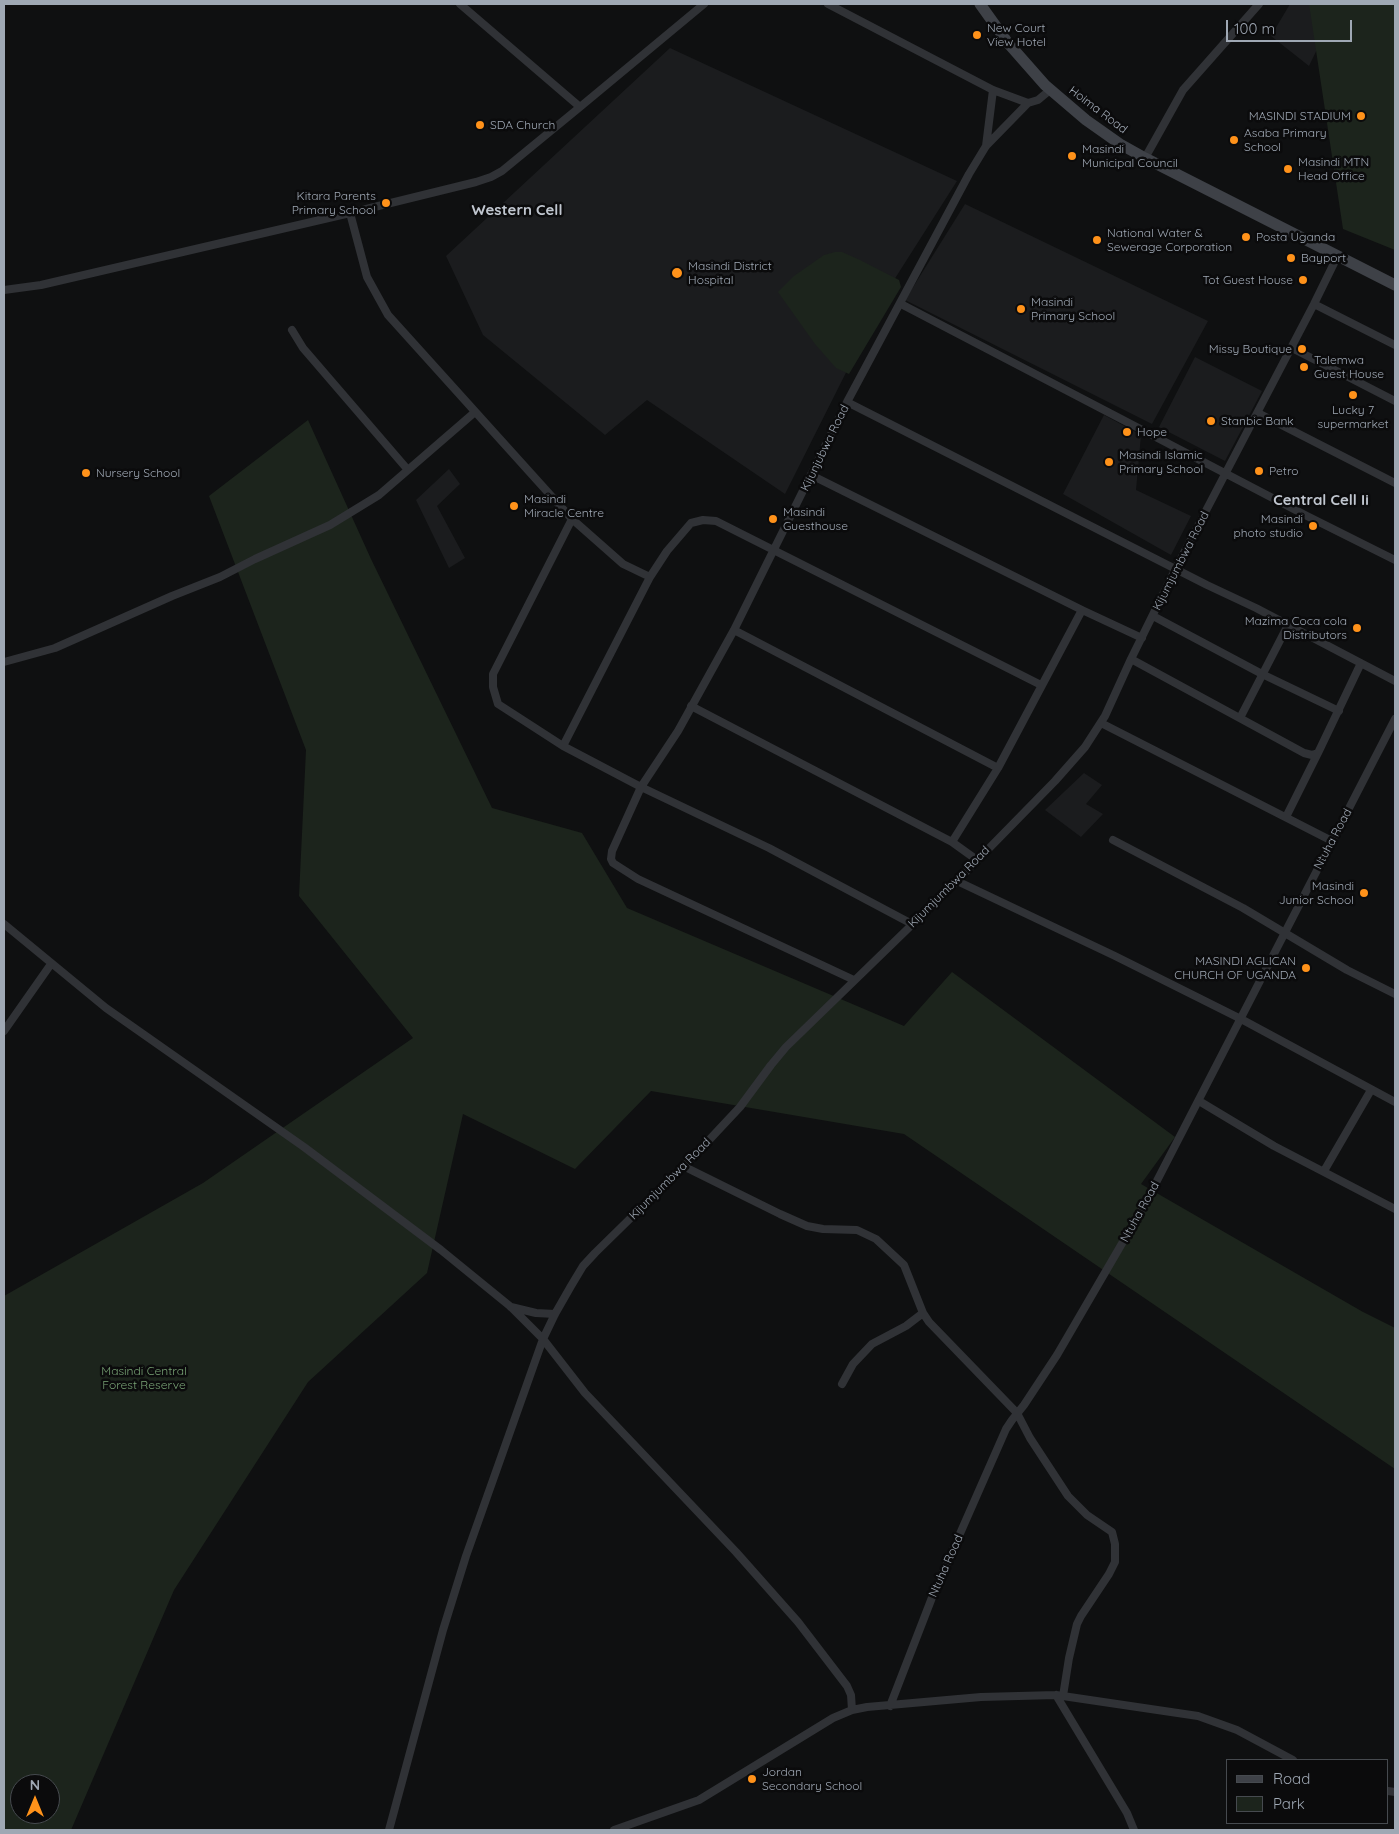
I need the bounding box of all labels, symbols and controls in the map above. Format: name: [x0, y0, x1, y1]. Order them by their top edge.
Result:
scale bar: [1229, 10, 1355, 42]
text: 100 m: [1234, 19, 1275, 38]
place label: New Court View Hotel: [987, 21, 1046, 49]
marker: New Court View Hotel: [971, 29, 983, 41]
street label: Hoima Road: [1066, 83, 1130, 137]
place label: MASINDI STADIUM: [1249, 109, 1351, 123]
marker: MASINDI STADIUM: [1355, 110, 1367, 122]
place label: SDA Church: [490, 118, 555, 132]
marker: SDA Church: [474, 119, 486, 131]
place label: Asaba Primary School: [1244, 126, 1327, 154]
marker: Asaba Primary School: [1228, 134, 1240, 146]
place label: Masindi Municipal Council: [1082, 142, 1178, 170]
marker: Masindi Municipal Council: [1066, 150, 1078, 162]
place label: Masindi MTN Head Office: [1298, 155, 1369, 183]
marker: Masindi MTN Head Office: [1282, 163, 1294, 175]
place label: Kitara Parents Primary School: [292, 189, 376, 217]
marker: Kitara Parents Primary School: [380, 197, 392, 209]
district label: Western Cell: [472, 201, 562, 219]
place label: National Water & Sewerage Corporation: [1107, 226, 1232, 254]
place label: Posta Uganda: [1256, 230, 1335, 244]
marker: Posta Uganda: [1240, 231, 1252, 243]
marker: National Water & Sewerage Corporation: [1091, 234, 1103, 246]
place label: Bayport: [1301, 251, 1346, 265]
marker: Bayport: [1285, 252, 1297, 264]
place label: Masindi District Hospital: [688, 259, 772, 287]
marker: Masindi District Hospital: [670, 266, 684, 280]
place label: Tot Guest House: [1203, 273, 1293, 287]
marker: Tot Guest House: [1297, 274, 1309, 286]
place label: Masindi Primary School: [1031, 295, 1115, 323]
marker: Masindi Primary School: [1015, 303, 1027, 315]
place label: Missy Boutique: [1209, 342, 1292, 356]
marker: Missy Boutique: [1296, 343, 1308, 355]
place label: Talemwa Guest House: [1314, 353, 1384, 381]
marker: Talemwa Guest House: [1298, 361, 1310, 373]
marker: Lucky 7 supermarket: [1347, 389, 1359, 401]
street label: Kijunjubwa Road: [798, 402, 852, 494]
place label: Lucky 7 supermarket: [1318, 403, 1388, 431]
place label: Stanbic Bank: [1221, 414, 1294, 428]
marker: Stanbic Bank: [1205, 415, 1217, 427]
place label: Hope: [1137, 425, 1167, 439]
marker: Hope: [1121, 426, 1133, 438]
place label: Masindi Islamic Primary School: [1119, 448, 1203, 476]
marker: Masindi Islamic Primary School: [1103, 456, 1115, 468]
place label: Petro: [1269, 464, 1298, 478]
marker: Petro: [1253, 465, 1265, 477]
place label: Nursery School: [96, 466, 180, 480]
marker: Nursery School: [80, 467, 92, 479]
district label: Central Cell Ii: [1273, 491, 1369, 509]
place label: Masindi Miracle Centre: [524, 492, 604, 520]
marker: Masindi Miracle Centre: [508, 500, 520, 512]
place label: Masindi Guesthouse: [783, 505, 848, 533]
street label: Kijumjumbwa Road: [1150, 509, 1212, 613]
place label: Masindi photo studio: [1234, 512, 1303, 540]
marker: Masindi Guesthouse: [767, 513, 779, 525]
marker: Masindi photo studio: [1307, 520, 1319, 532]
place label: Mazima Coca cola Distributors: [1245, 614, 1347, 642]
marker: Mazima Coca cola Distributors: [1351, 622, 1363, 634]
street label: Ntuha Road: [1311, 806, 1355, 872]
street label: Kijumjumbwa Road: [905, 843, 993, 931]
place label: Masindi Junior School: [1279, 879, 1354, 907]
marker: Masindi Junior School: [1358, 887, 1370, 899]
place label: MASINDI AGLICAN CHURCH OF UGANDA: [1174, 954, 1296, 982]
marker: MASINDI AGLICAN CHURCH OF UGANDA: [1300, 962, 1312, 974]
street label: Kijumjumbwa Road: [626, 1135, 714, 1223]
street label: Ntuha Road: [1118, 1179, 1162, 1245]
park label: Masindi Central Forest Reserve: [101, 1364, 187, 1392]
street label: Ntuha Road: [926, 1533, 966, 1599]
legend: [1226, 1759, 1389, 1824]
place label: Jordan Secondary School: [762, 1765, 862, 1793]
text: Road: [1273, 1769, 1310, 1788]
marker: Jordan Secondary School: [746, 1773, 758, 1785]
north arrow: [10, 1774, 60, 1824]
text: N: [30, 1776, 40, 1794]
text: Park: [1273, 1794, 1305, 1813]

